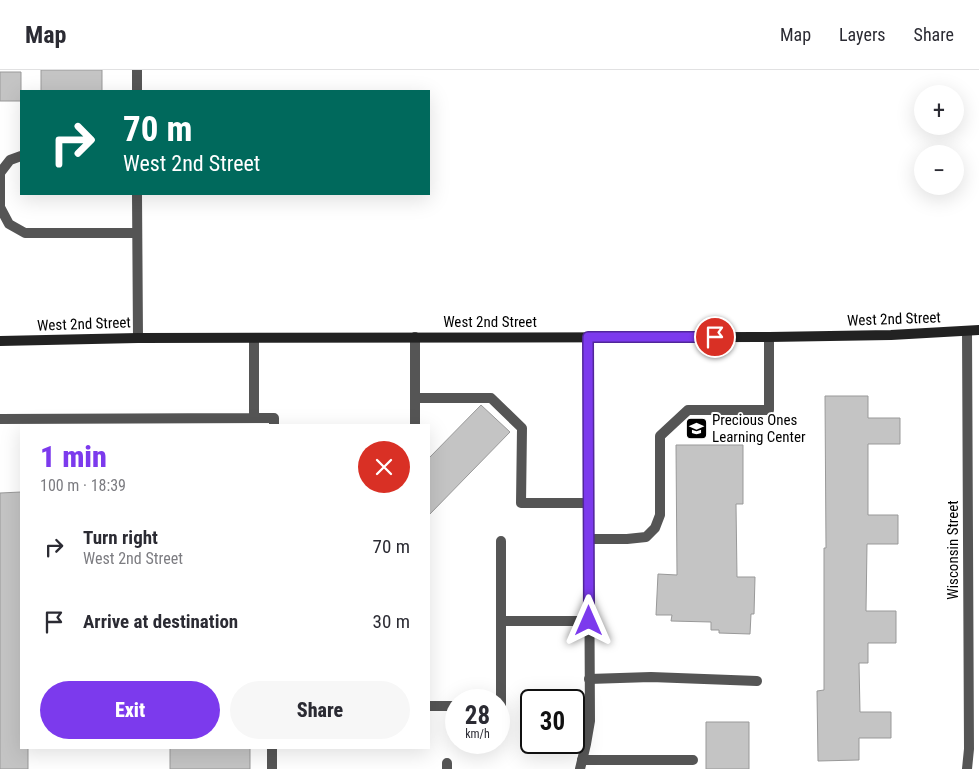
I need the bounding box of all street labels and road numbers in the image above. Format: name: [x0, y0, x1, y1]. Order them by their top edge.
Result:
street label: West 2nd Street: [847, 308, 941, 330]
street label: West 2nd Street: [37, 313, 131, 335]
street label: West 2nd Street: [443, 313, 537, 331]
street label: Wisconsin Street: [944, 500, 962, 600]

